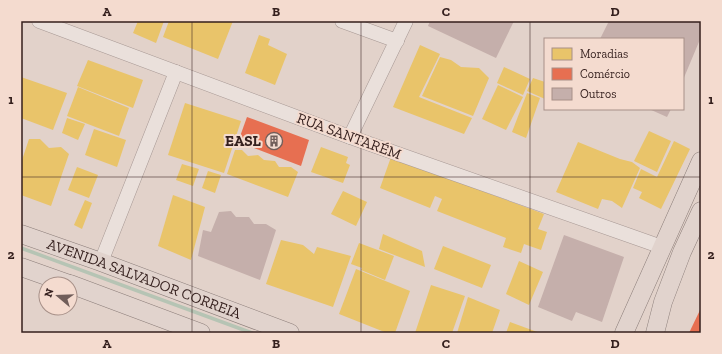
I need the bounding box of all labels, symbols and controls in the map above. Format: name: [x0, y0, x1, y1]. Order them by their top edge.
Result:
text: A: [103, 4, 112, 19]
text: B: [272, 4, 280, 19]
text: C: [442, 4, 450, 19]
text: D: [610, 4, 620, 19]
legend: [544, 38, 684, 110]
text: Moradias: [580, 47, 628, 61]
text: Comércio: [580, 67, 630, 81]
text: Outros: [580, 87, 616, 101]
text: 1: [8, 92, 14, 107]
text: 1: [708, 92, 714, 107]
street label: RUA SANTARÉM: [294, 109, 404, 163]
building icon: EASL: [264, 131, 284, 151]
place label: EASL: [225, 132, 262, 150]
street label: AVENIDA SALVADOR CORREIA: [44, 235, 244, 323]
text: 2: [8, 247, 15, 262]
text: 2: [708, 247, 715, 262]
north arrow: [38, 276, 78, 316]
text: A: [103, 336, 112, 351]
text: B: [272, 336, 280, 351]
text: C: [442, 336, 450, 351]
text: D: [610, 336, 620, 351]

